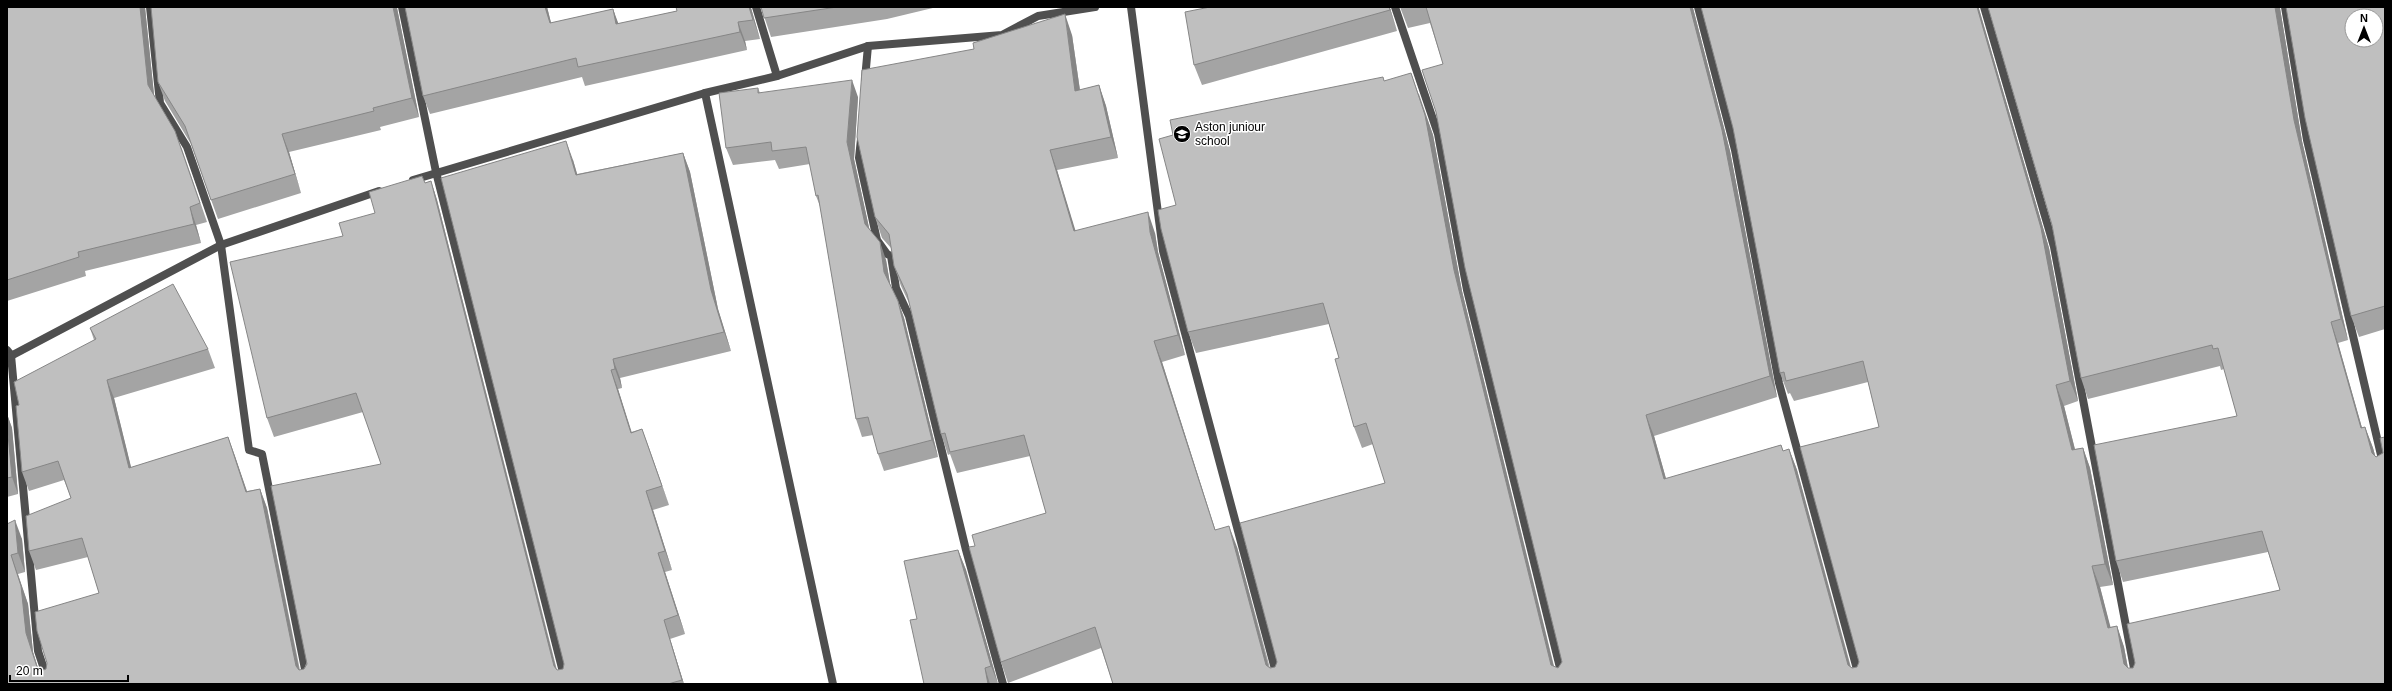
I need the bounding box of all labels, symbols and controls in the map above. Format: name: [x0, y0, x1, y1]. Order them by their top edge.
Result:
north arrow: [2344, 8, 2384, 48]
text: N: [2360, 12, 2368, 24]
place label: Aston juniour school: [1195, 120, 1265, 148]
school or university icon: Aston juniour school: [1172, 124, 1192, 144]
scale bar: [10, 657, 128, 683]
text: 20 m: [16, 664, 43, 678]

